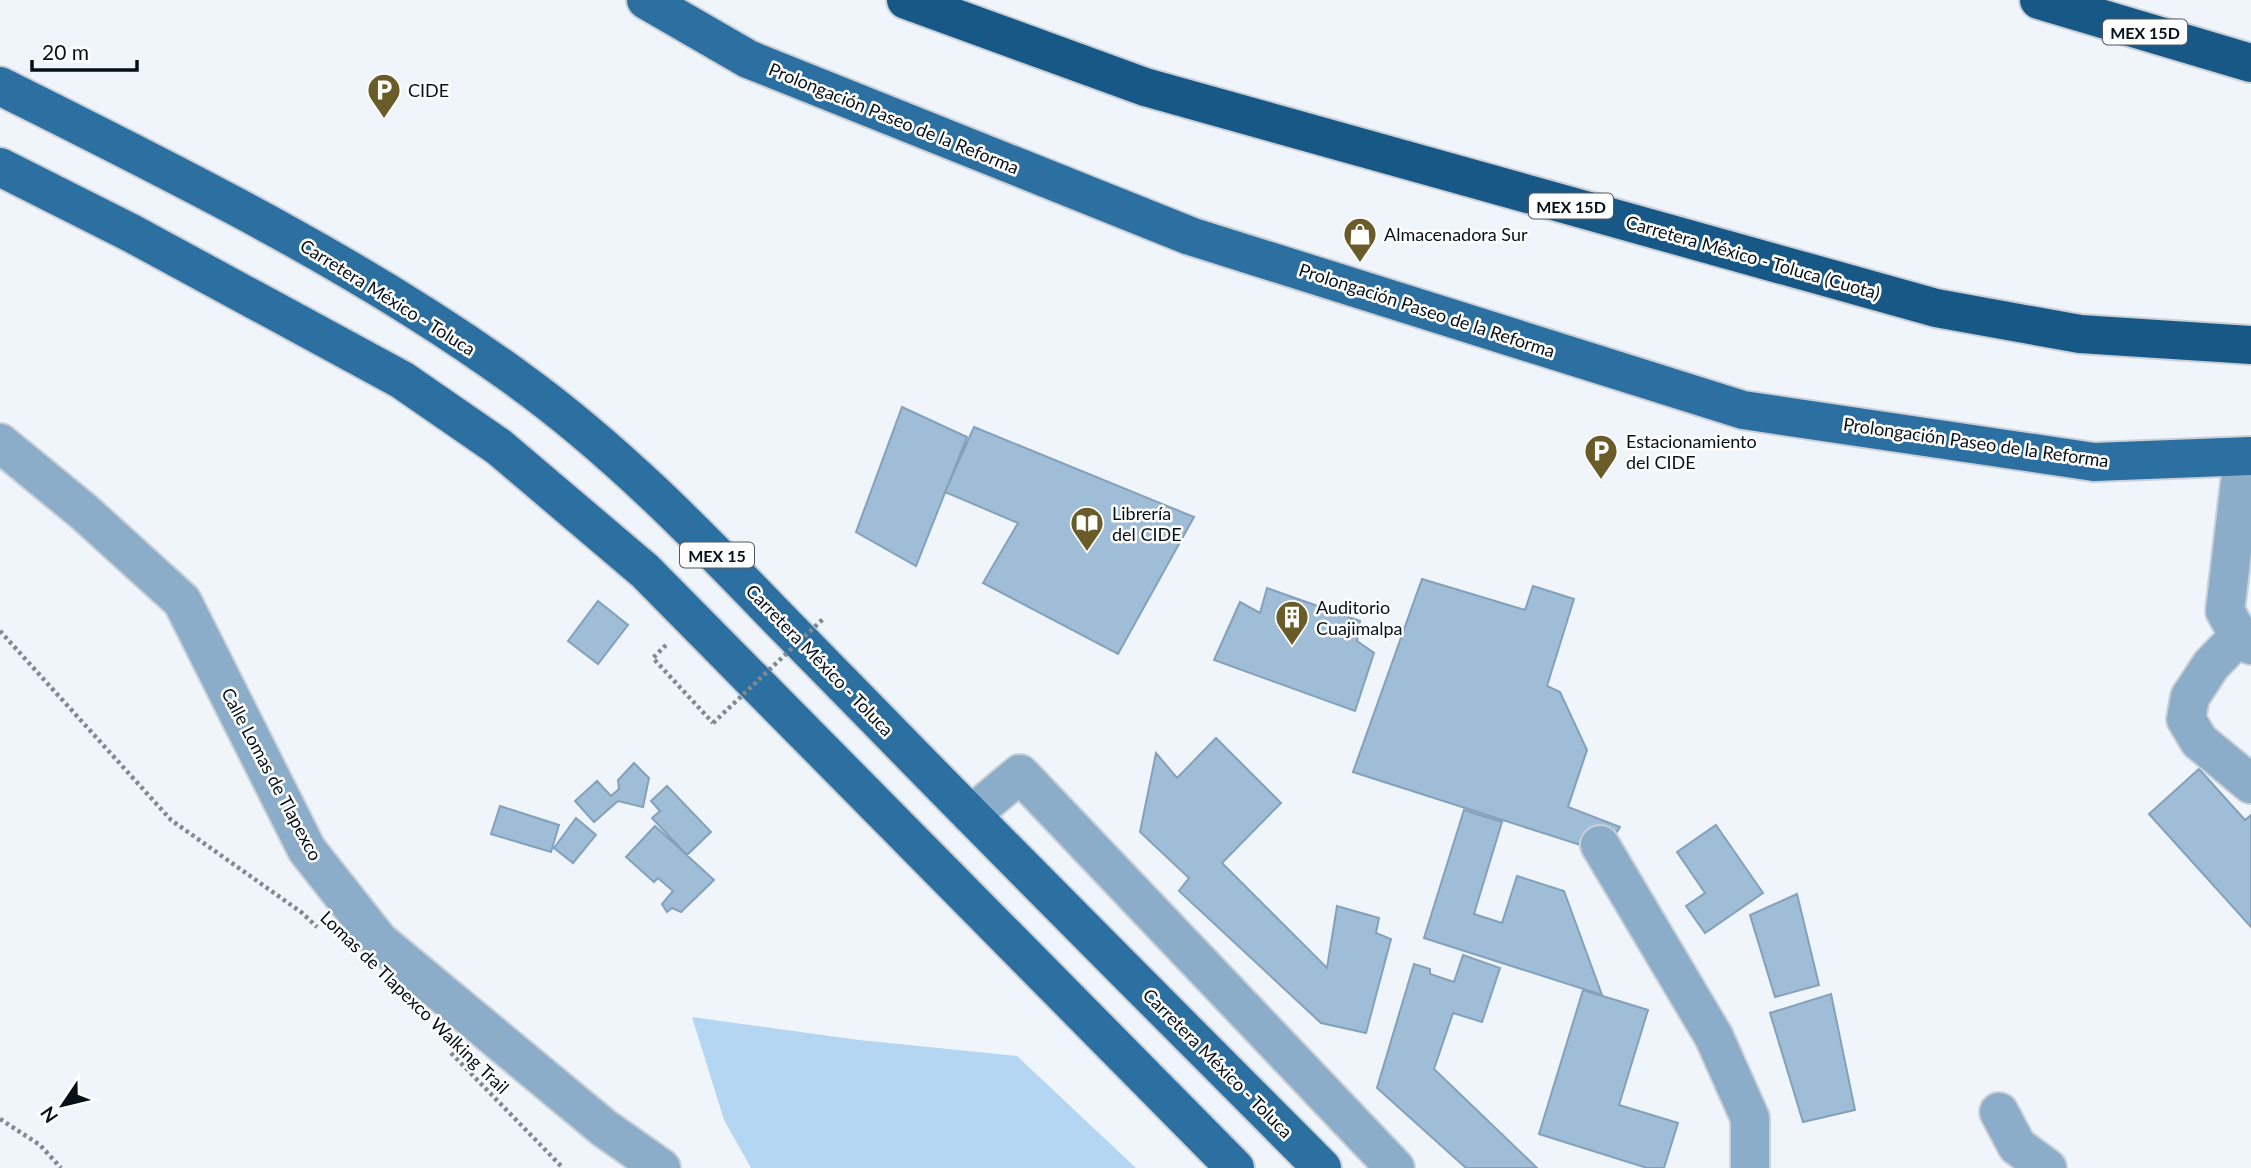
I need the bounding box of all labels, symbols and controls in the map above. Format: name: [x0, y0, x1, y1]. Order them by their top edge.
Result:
road number: MEX 15D: [2103, 20, 2187, 44]
scale bar: [32, 28, 136, 72]
text: 20 m: [42, 39, 89, 64]
street label: Prolongación Paseo de la Reforma: [766, 58, 1022, 178]
parking icon: CIDE: [365, 71, 403, 120]
place label: CIDE: [408, 79, 449, 101]
road number: MEX 15D: [1529, 194, 1613, 218]
street label: Carretera México - Toluca (Cuota): [1623, 210, 1883, 304]
shop icon: Almacenadora Sur: [1341, 215, 1379, 264]
place label: Almacenadora Sur: [1384, 223, 1528, 245]
street label: Carretera México - Toluca: [296, 234, 480, 360]
street label: Prolongación Paseo de la Reforma: [1296, 258, 1558, 362]
street label: Prolongación Paseo de la Reforma: [1842, 412, 2110, 472]
place label: Estacionamiento del CIDE: [1626, 430, 1757, 473]
parking icon: Estacionamiento del CIDE: [1582, 432, 1620, 481]
place label: Librería del CIDE: [1112, 502, 1182, 545]
library icon: Librería del CIDE: [1068, 504, 1106, 553]
road number: MEX 15: [680, 542, 754, 568]
street label: Carretera México - Toluca: [742, 579, 898, 741]
place label: Auditorio Cuajimalpa: [1316, 596, 1403, 639]
building icon: Auditorio Cuajimalpa: [1273, 598, 1311, 647]
street label: Calle Lomas de Tlapexco: [217, 684, 327, 864]
street label: Lomas de Tlapexco Walking Trail: [316, 906, 514, 1098]
street label: Carretera México - Toluca: [1139, 984, 1297, 1142]
north arrow: [28, 1070, 98, 1140]
text: N: [35, 1102, 62, 1128]

